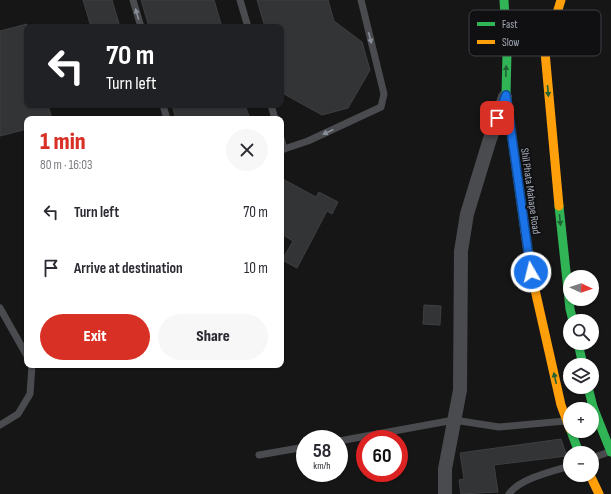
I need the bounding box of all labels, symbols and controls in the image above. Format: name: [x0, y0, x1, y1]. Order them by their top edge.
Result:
one-way arrow: [134, 7, 140, 19]
legend: [469, 10, 601, 56]
text: Fast: [502, 18, 518, 31]
one-way arrow: [368, 32, 374, 44]
text: Slow: [502, 36, 519, 49]
text: 70 m: [106, 39, 154, 72]
icon: left: [40, 40, 92, 92]
one-way arrow: [503, 65, 510, 77]
text: Turn left: [106, 73, 157, 94]
one-way arrow: [545, 85, 552, 97]
pin: [480, 101, 514, 135]
icon: arrive: [486, 107, 508, 129]
text: 1 min: [40, 127, 86, 156]
button: close: [226, 129, 268, 171]
one-way arrow: [322, 129, 333, 135]
street label: Shil Phata Mahape Road: [518, 147, 543, 235]
text: 80 m · 16:03: [40, 157, 93, 173]
icon: left: [40, 201, 62, 223]
text: Turn left: [74, 203, 119, 222]
text: 70 m: [243, 203, 268, 222]
one-way arrow: [557, 214, 564, 226]
position arrow: [510, 251, 552, 293]
icon: arrive: [40, 257, 62, 279]
text: Arrive at destination: [74, 259, 183, 278]
text: 10 m: [244, 259, 268, 278]
north arrow: [563, 270, 599, 306]
map controls: [563, 270, 599, 482]
button: Exit: [40, 314, 150, 360]
button: Share: [158, 314, 268, 360]
button: search: [563, 314, 599, 350]
button: layers: [563, 358, 599, 394]
one-way arrow: [551, 372, 557, 384]
button: +: [563, 402, 599, 438]
speed limit sign: 60: [356, 430, 408, 482]
text: 58: [313, 439, 331, 463]
button: −: [563, 446, 599, 482]
text: km/h: [313, 460, 331, 472]

